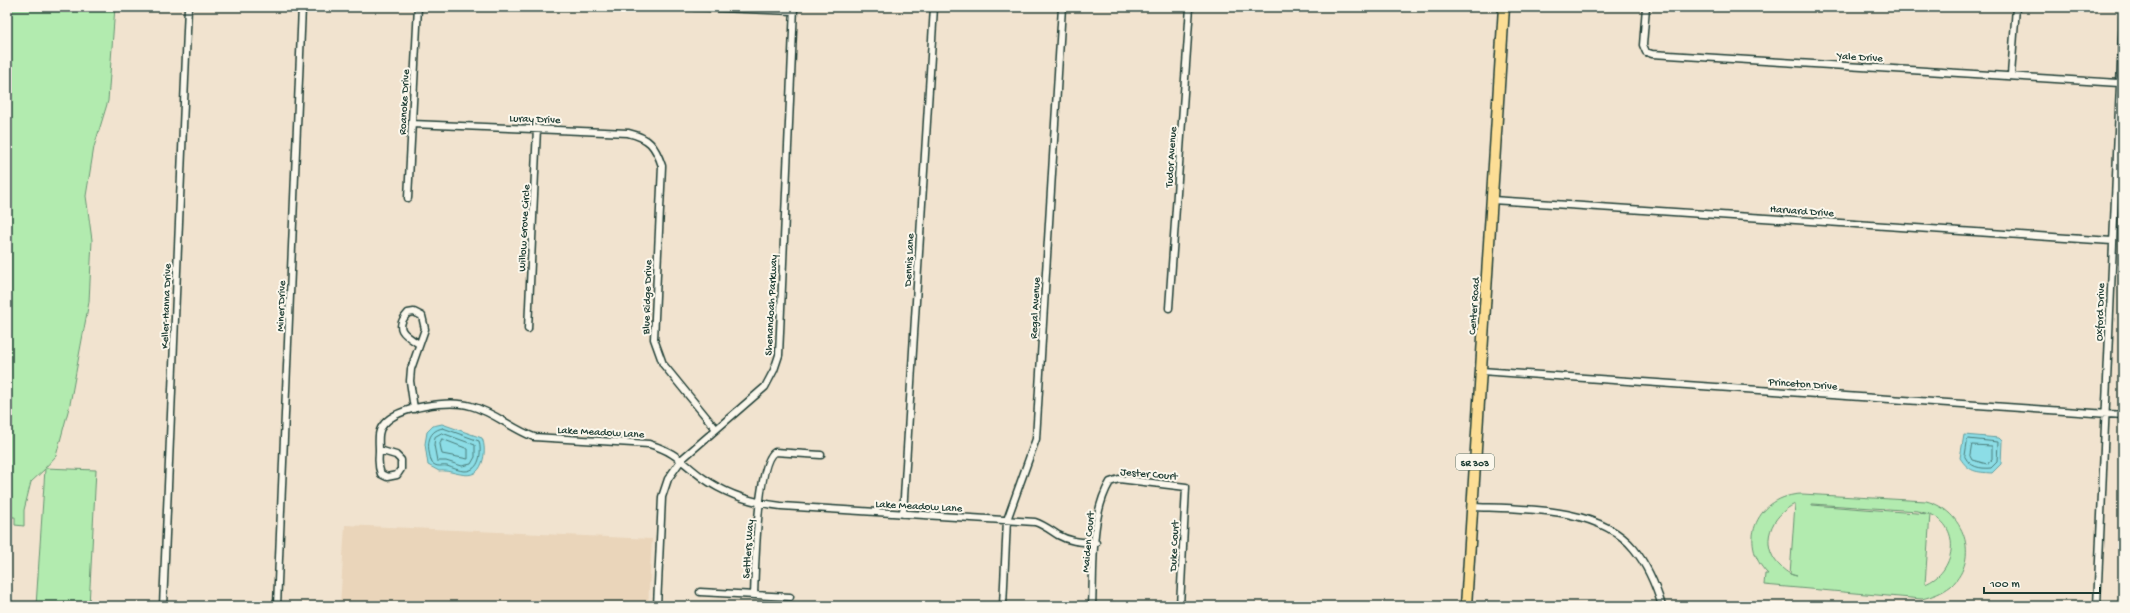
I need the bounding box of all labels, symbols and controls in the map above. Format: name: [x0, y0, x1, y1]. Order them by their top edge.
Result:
street label: Yale Drive: [1836, 51, 1883, 65]
street label: Roanoke Drive: [397, 69, 413, 135]
street label: Luray Drive: [509, 113, 561, 127]
street label: Tudor Avenue: [1164, 126, 1180, 189]
street label: Willow Grove Circle: [517, 184, 533, 272]
street label: Harvard Drive: [1769, 204, 1835, 220]
street label: Dennis Lane: [903, 233, 917, 288]
street label: Shenandoah Parkway: [763, 254, 781, 356]
street label: Blue Ridge Drive: [641, 259, 655, 336]
street label: Keller-Hanna Drive: [160, 263, 174, 349]
street label: Center Road: [1467, 275, 1483, 335]
street label: Regal Avenue: [1028, 277, 1044, 339]
street label: Miner Drive: [275, 280, 289, 332]
street label: Oxford Drive: [2093, 282, 2108, 341]
street label: Princeton Drive: [1767, 377, 1838, 393]
street label: Lake Meadow Lane: [557, 425, 645, 441]
road number: SR 303: [1456, 454, 1494, 470]
street label: Jester Court: [1120, 467, 1179, 484]
street label: Lake Meadow Lane: [875, 499, 963, 515]
street label: Maiden Court: [1080, 510, 1098, 573]
street label: Settlers Way: [741, 519, 757, 579]
street label: Duke Court: [1168, 519, 1182, 573]
scale bar: [1984, 569, 2100, 595]
text: 100 m: [1989, 578, 2020, 592]

